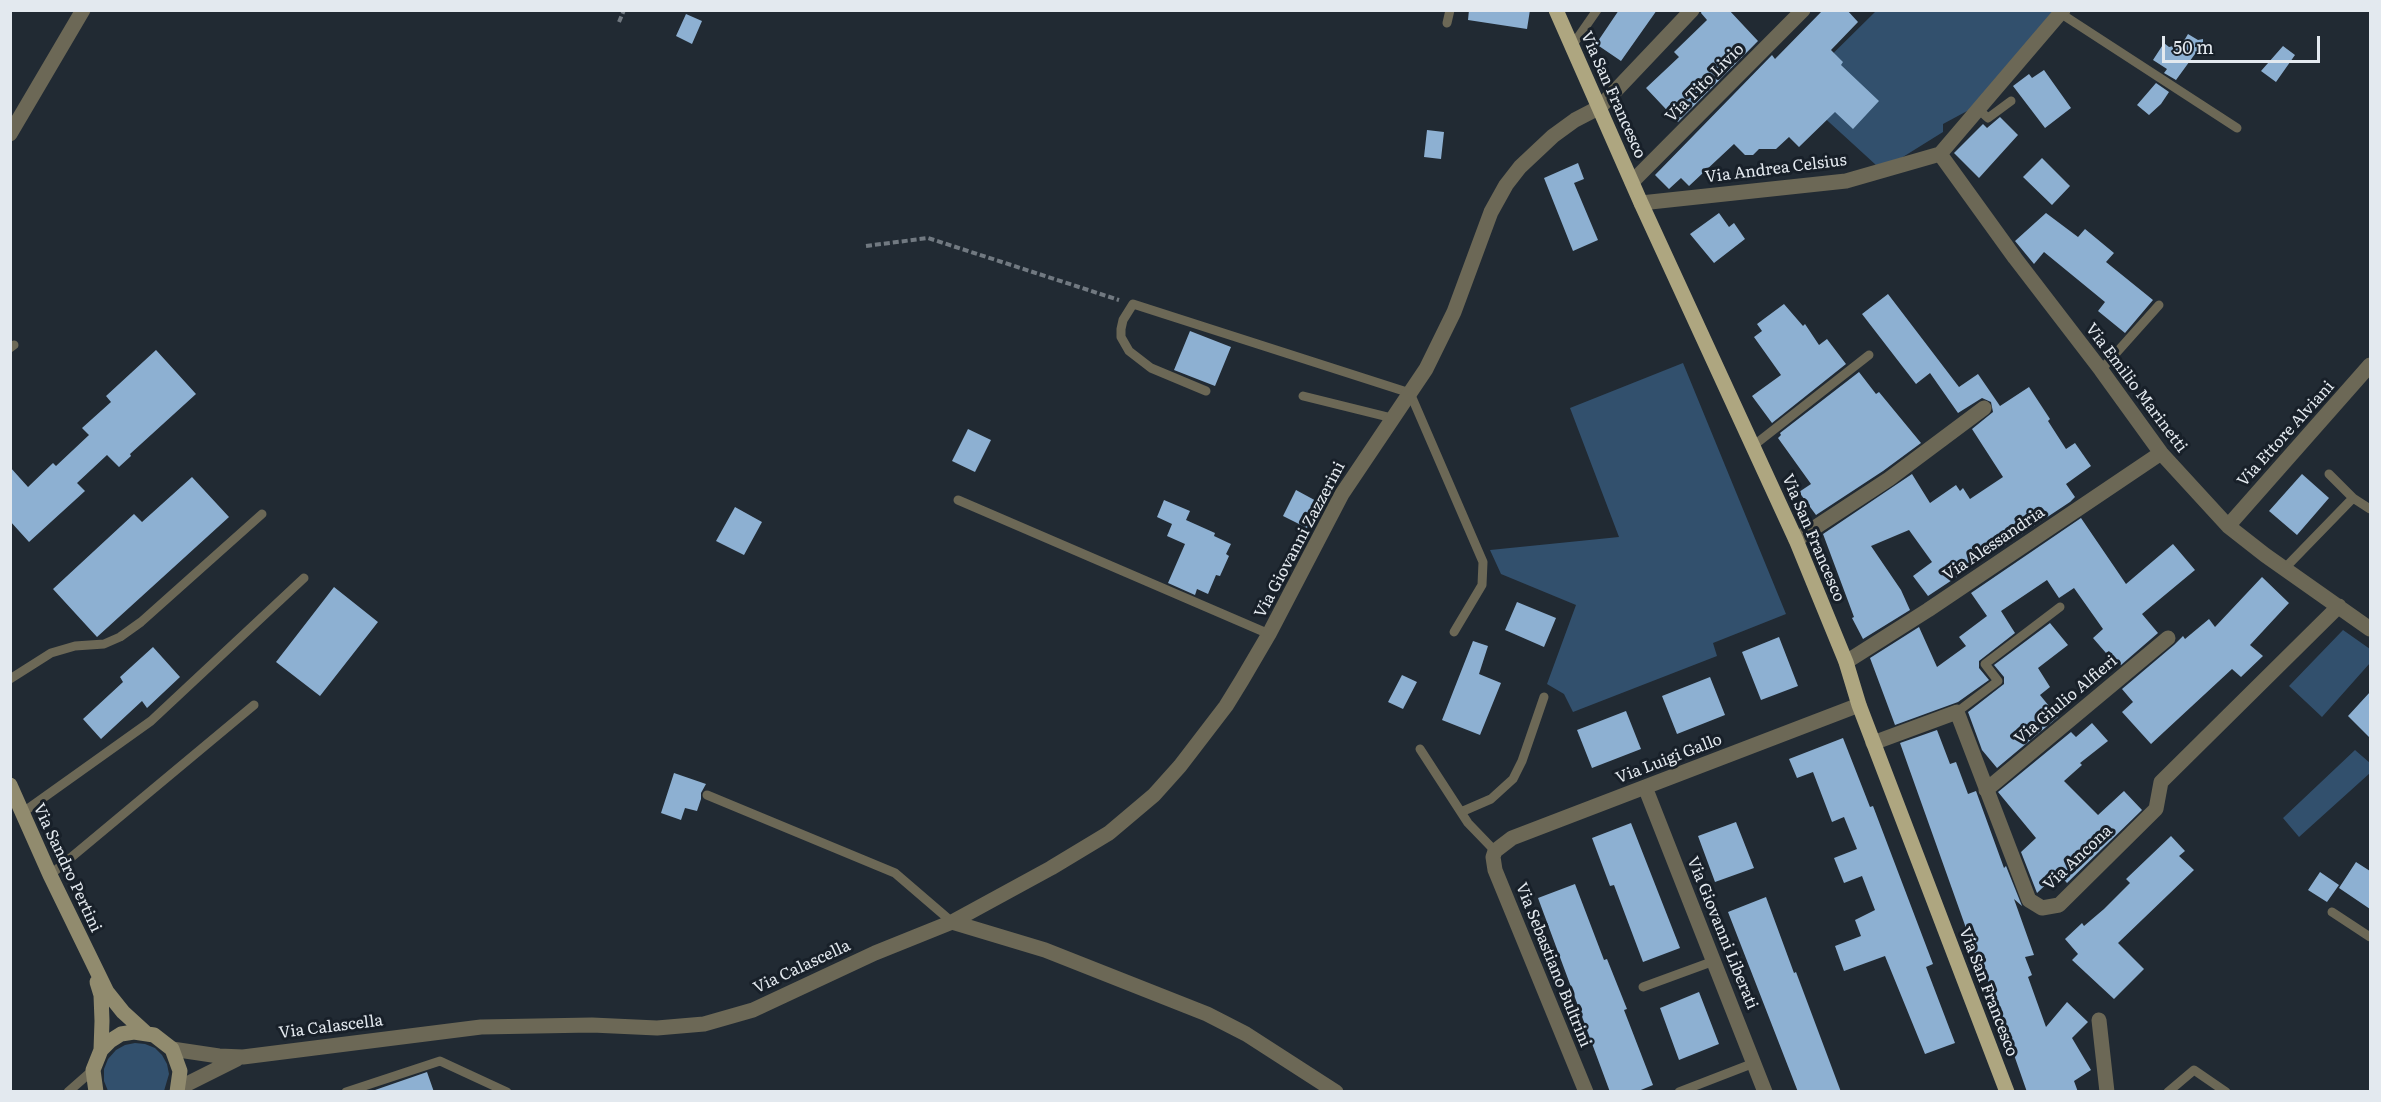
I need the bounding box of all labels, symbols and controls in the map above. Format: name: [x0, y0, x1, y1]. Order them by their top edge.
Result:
scale bar: [2165, 24, 2322, 62]
street label: Via San Francesco: [1576, 29, 1650, 161]
text: 50 m: [2173, 33, 2214, 60]
street label: Via Tito Livio: [1662, 40, 1748, 126]
street label: Via Andrea Celsius: [1704, 151, 1848, 187]
street label: Via Emilio Marinetti: [2081, 320, 2191, 456]
street label: Via Ettore Alviani: [2234, 377, 2338, 491]
street label: Via Giovanni Zazzerini: [1251, 459, 1349, 621]
street label: Via San Francesco: [1777, 471, 1849, 605]
street label: Via Alessandria: [1940, 503, 2048, 585]
street label: Via Giulio Alfieri: [2011, 652, 2121, 748]
street label: Via Luigi Gallo: [1613, 730, 1725, 788]
street label: Via Sandro Pertini: [29, 801, 105, 935]
street label: Via Ancona: [2040, 821, 2116, 895]
street label: Via Giovanni Liberati: [1683, 854, 1761, 1012]
street label: Via Sebastiano Bultrini: [1511, 880, 1595, 1050]
street label: Via San Francesco: [1955, 925, 2021, 1059]
street label: Via Calascella: [750, 936, 854, 998]
street label: Via Calascella: [278, 1011, 384, 1043]

